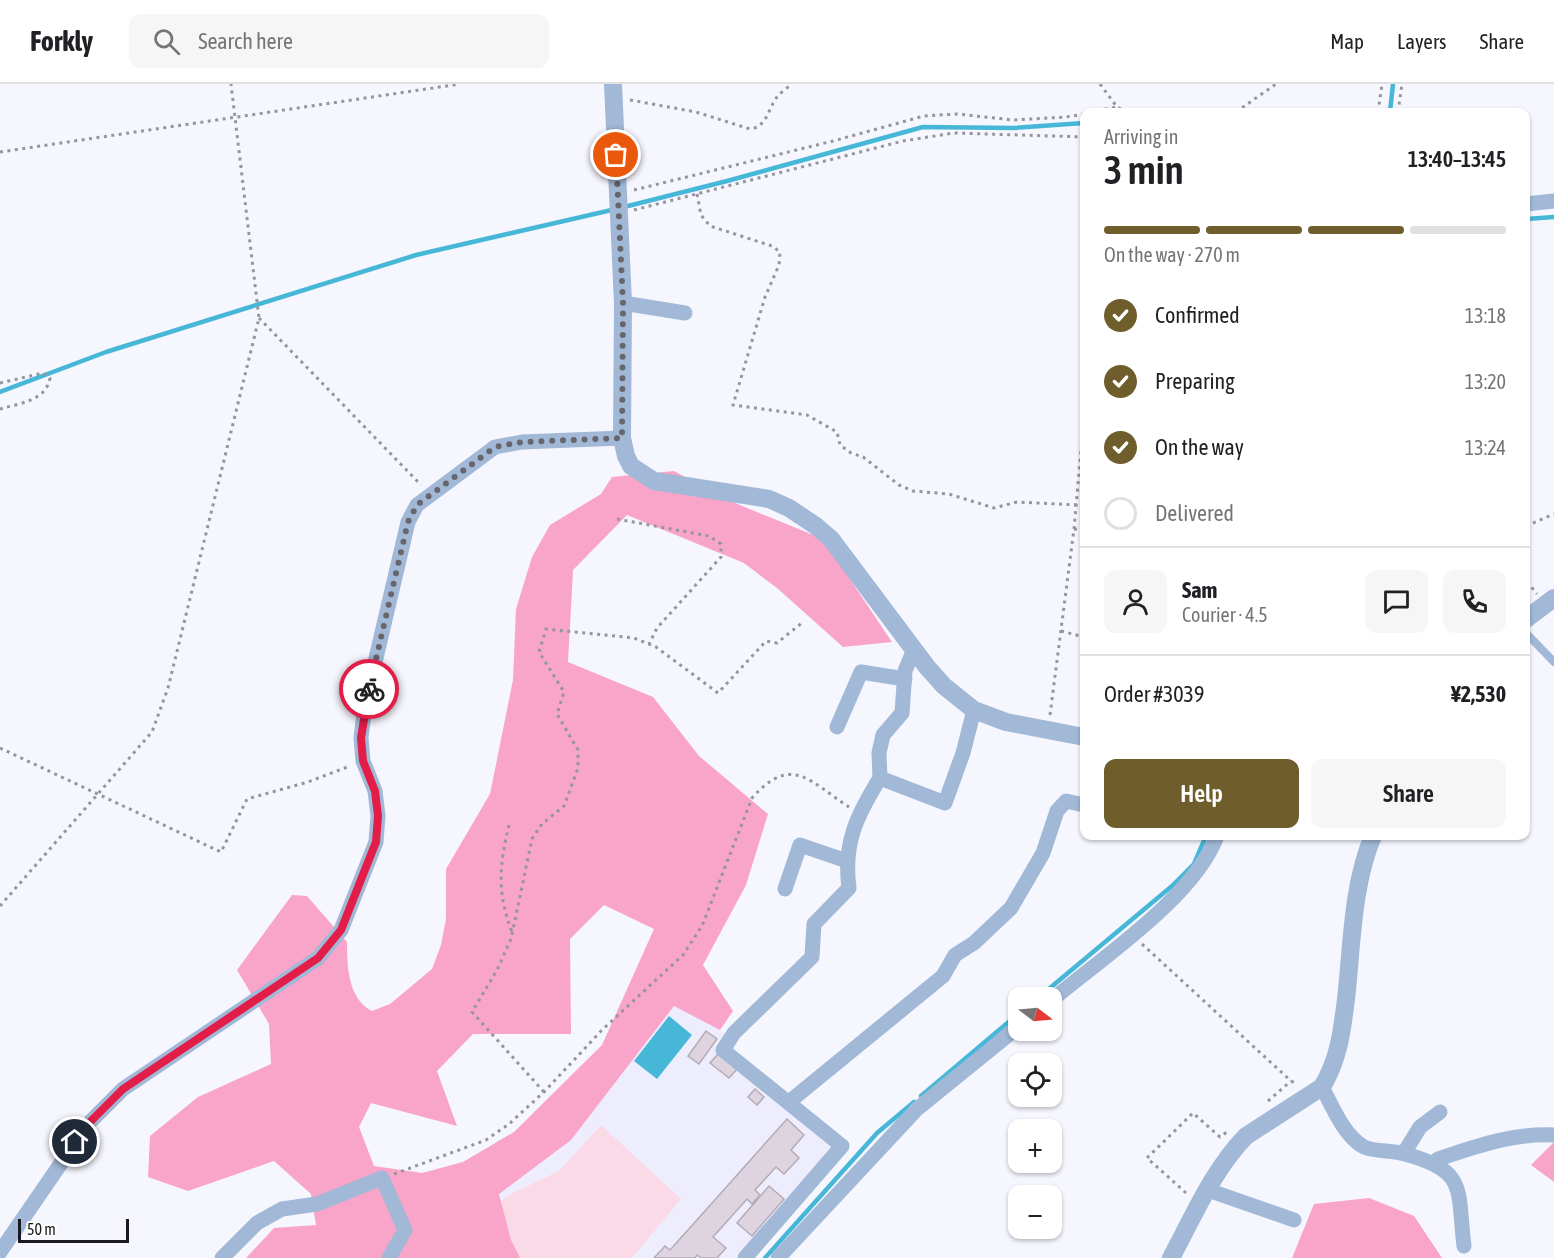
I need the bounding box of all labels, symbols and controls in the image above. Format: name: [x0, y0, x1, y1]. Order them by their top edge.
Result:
search box: [129, 14, 549, 68]
text: Forkly: [30, 25, 93, 57]
icon: search: [150, 25, 183, 58]
text: Search here: [198, 28, 293, 54]
text: Map: [1330, 29, 1364, 53]
text: Layers: [1397, 29, 1447, 53]
text: Share: [1480, 29, 1524, 53]
text: Arriving in: [1104, 125, 1178, 148]
pin: [590, 129, 641, 180]
icon: bag: [599, 138, 632, 171]
text: 13:40–13:45: [1408, 146, 1506, 172]
text: 3 min: [1104, 148, 1184, 192]
text: On the way · 270 m: [1104, 243, 1240, 266]
icon: check: [1104, 299, 1137, 332]
text: Confirmed: [1155, 302, 1240, 328]
text: 13:18: [1465, 304, 1506, 327]
icon: check: [1104, 365, 1137, 398]
text: Preparing: [1155, 368, 1235, 394]
text: 13:20: [1465, 370, 1506, 393]
icon: check: [1104, 431, 1137, 464]
text: On the way: [1155, 434, 1244, 460]
text: 13:24: [1465, 436, 1506, 459]
text: Delivered: [1155, 500, 1234, 526]
button: person: [1104, 570, 1167, 633]
button: chat: [1365, 570, 1428, 633]
button: phone: [1443, 570, 1506, 633]
text: Sam: [1182, 577, 1217, 603]
text: Courier · 4.5: [1182, 603, 1268, 626]
courier: [339, 659, 399, 719]
icon: bike: [353, 673, 386, 706]
text: Order #3039: [1104, 681, 1204, 707]
text: ¥2,530: [1451, 681, 1506, 707]
button: Help: [1104, 759, 1299, 828]
button: Share: [1311, 759, 1506, 828]
north arrow: [1008, 987, 1062, 1041]
map controls: [1008, 987, 1062, 1239]
button: locate: [1008, 1053, 1062, 1107]
pin: [49, 1116, 100, 1167]
button: +: [1008, 1119, 1062, 1173]
icon: home: [58, 1125, 91, 1158]
button: −: [1008, 1185, 1062, 1239]
scale bar: [18, 1216, 129, 1244]
text: 50 m: [27, 1220, 56, 1238]

